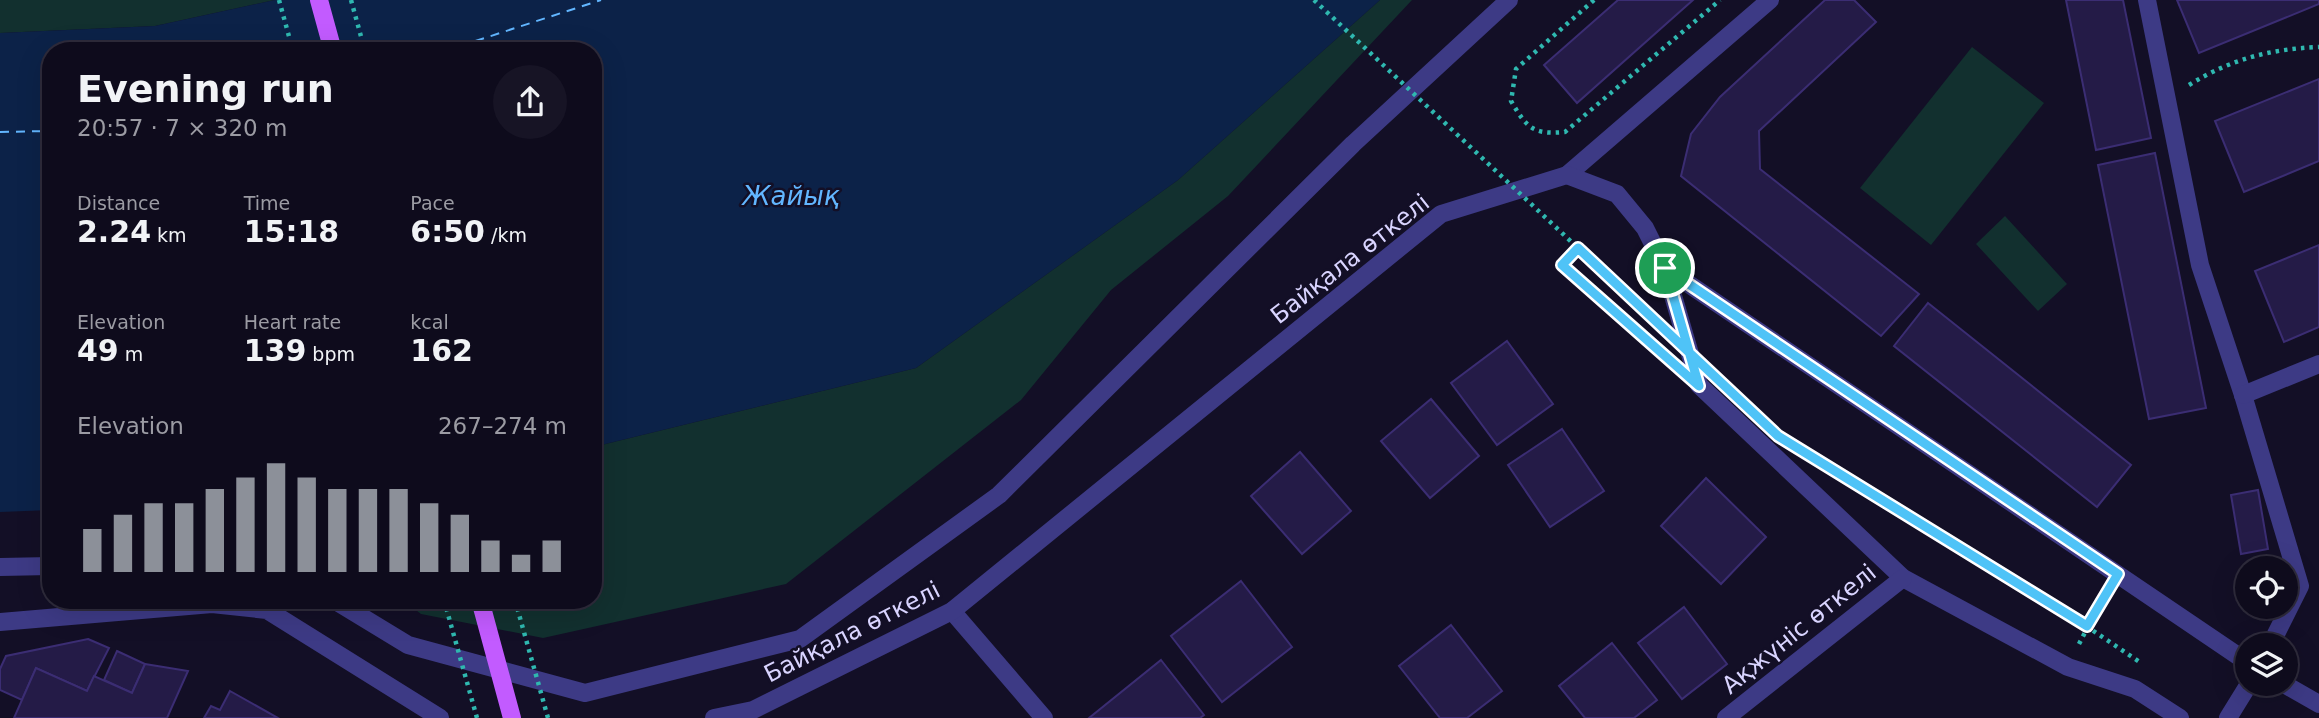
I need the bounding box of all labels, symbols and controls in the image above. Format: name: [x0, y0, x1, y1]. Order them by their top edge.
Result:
button: share: [493, 65, 567, 139]
text: Evening run: [77, 67, 334, 111]
text: 20:57 · 7 × 320 m: [77, 115, 287, 141]
water label: Жайық: [740, 181, 840, 211]
street label: Байқала өткелі: [1265, 188, 1435, 330]
text: Distance: [77, 192, 160, 214]
text: Time: [244, 192, 290, 214]
text: Pace: [410, 192, 455, 214]
text: 2.24: [77, 214, 151, 249]
text: 15:18: [244, 214, 339, 249]
text: 6:50: [410, 214, 485, 249]
text: km: [151, 224, 187, 246]
text: /km: [485, 224, 527, 246]
pin: [1635, 238, 1695, 298]
icon: arrive: [1646, 249, 1684, 287]
text: Elevation: [77, 311, 165, 333]
text: Heart rate: [244, 311, 341, 333]
text: kcal: [410, 311, 449, 333]
text: 49: [77, 333, 119, 368]
text: 139: [244, 333, 306, 368]
text: 162: [410, 333, 473, 368]
text: m: [119, 343, 143, 365]
text: bpm: [306, 343, 355, 365]
text: Elevation: [77, 413, 184, 439]
text: 267–274 m: [438, 413, 567, 439]
map controls: [2235, 556, 2298, 696]
button: locate: [2235, 556, 2298, 619]
street label: Ақжүніс өткелі: [1716, 558, 1882, 700]
street label: Байқала өткелі: [759, 576, 945, 688]
button: layers: [2235, 633, 2298, 696]

